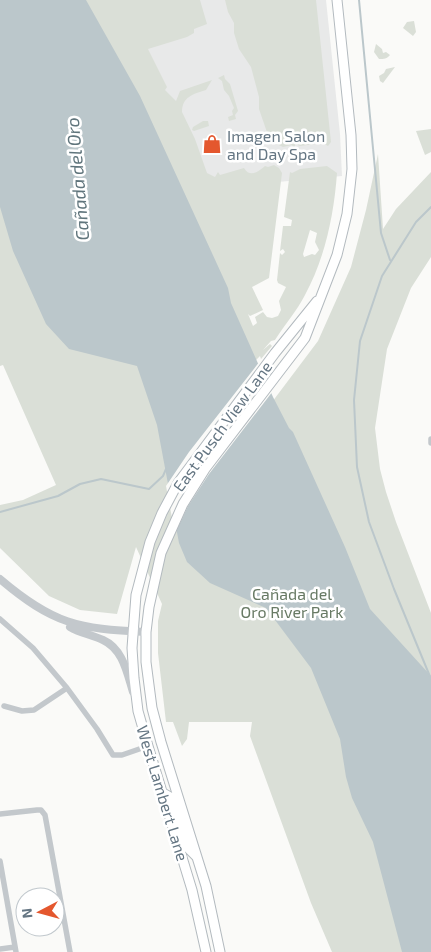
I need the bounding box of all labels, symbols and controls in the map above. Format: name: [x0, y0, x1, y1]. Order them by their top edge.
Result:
water label: Cañada del Oro: [61, 116, 93, 242]
place label: Imagen Salon and Day Spa: [227, 126, 325, 163]
shop icon: Imagen Salon and Day Spa: [201, 133, 223, 155]
street label: East Pusch View Lane: [168, 357, 276, 495]
park label: Cañada del Oro River Park: [241, 584, 343, 621]
street label: West Lambert Lane: [133, 723, 193, 863]
north arrow: [15, 887, 65, 937]
text: N: [18, 907, 36, 919]

